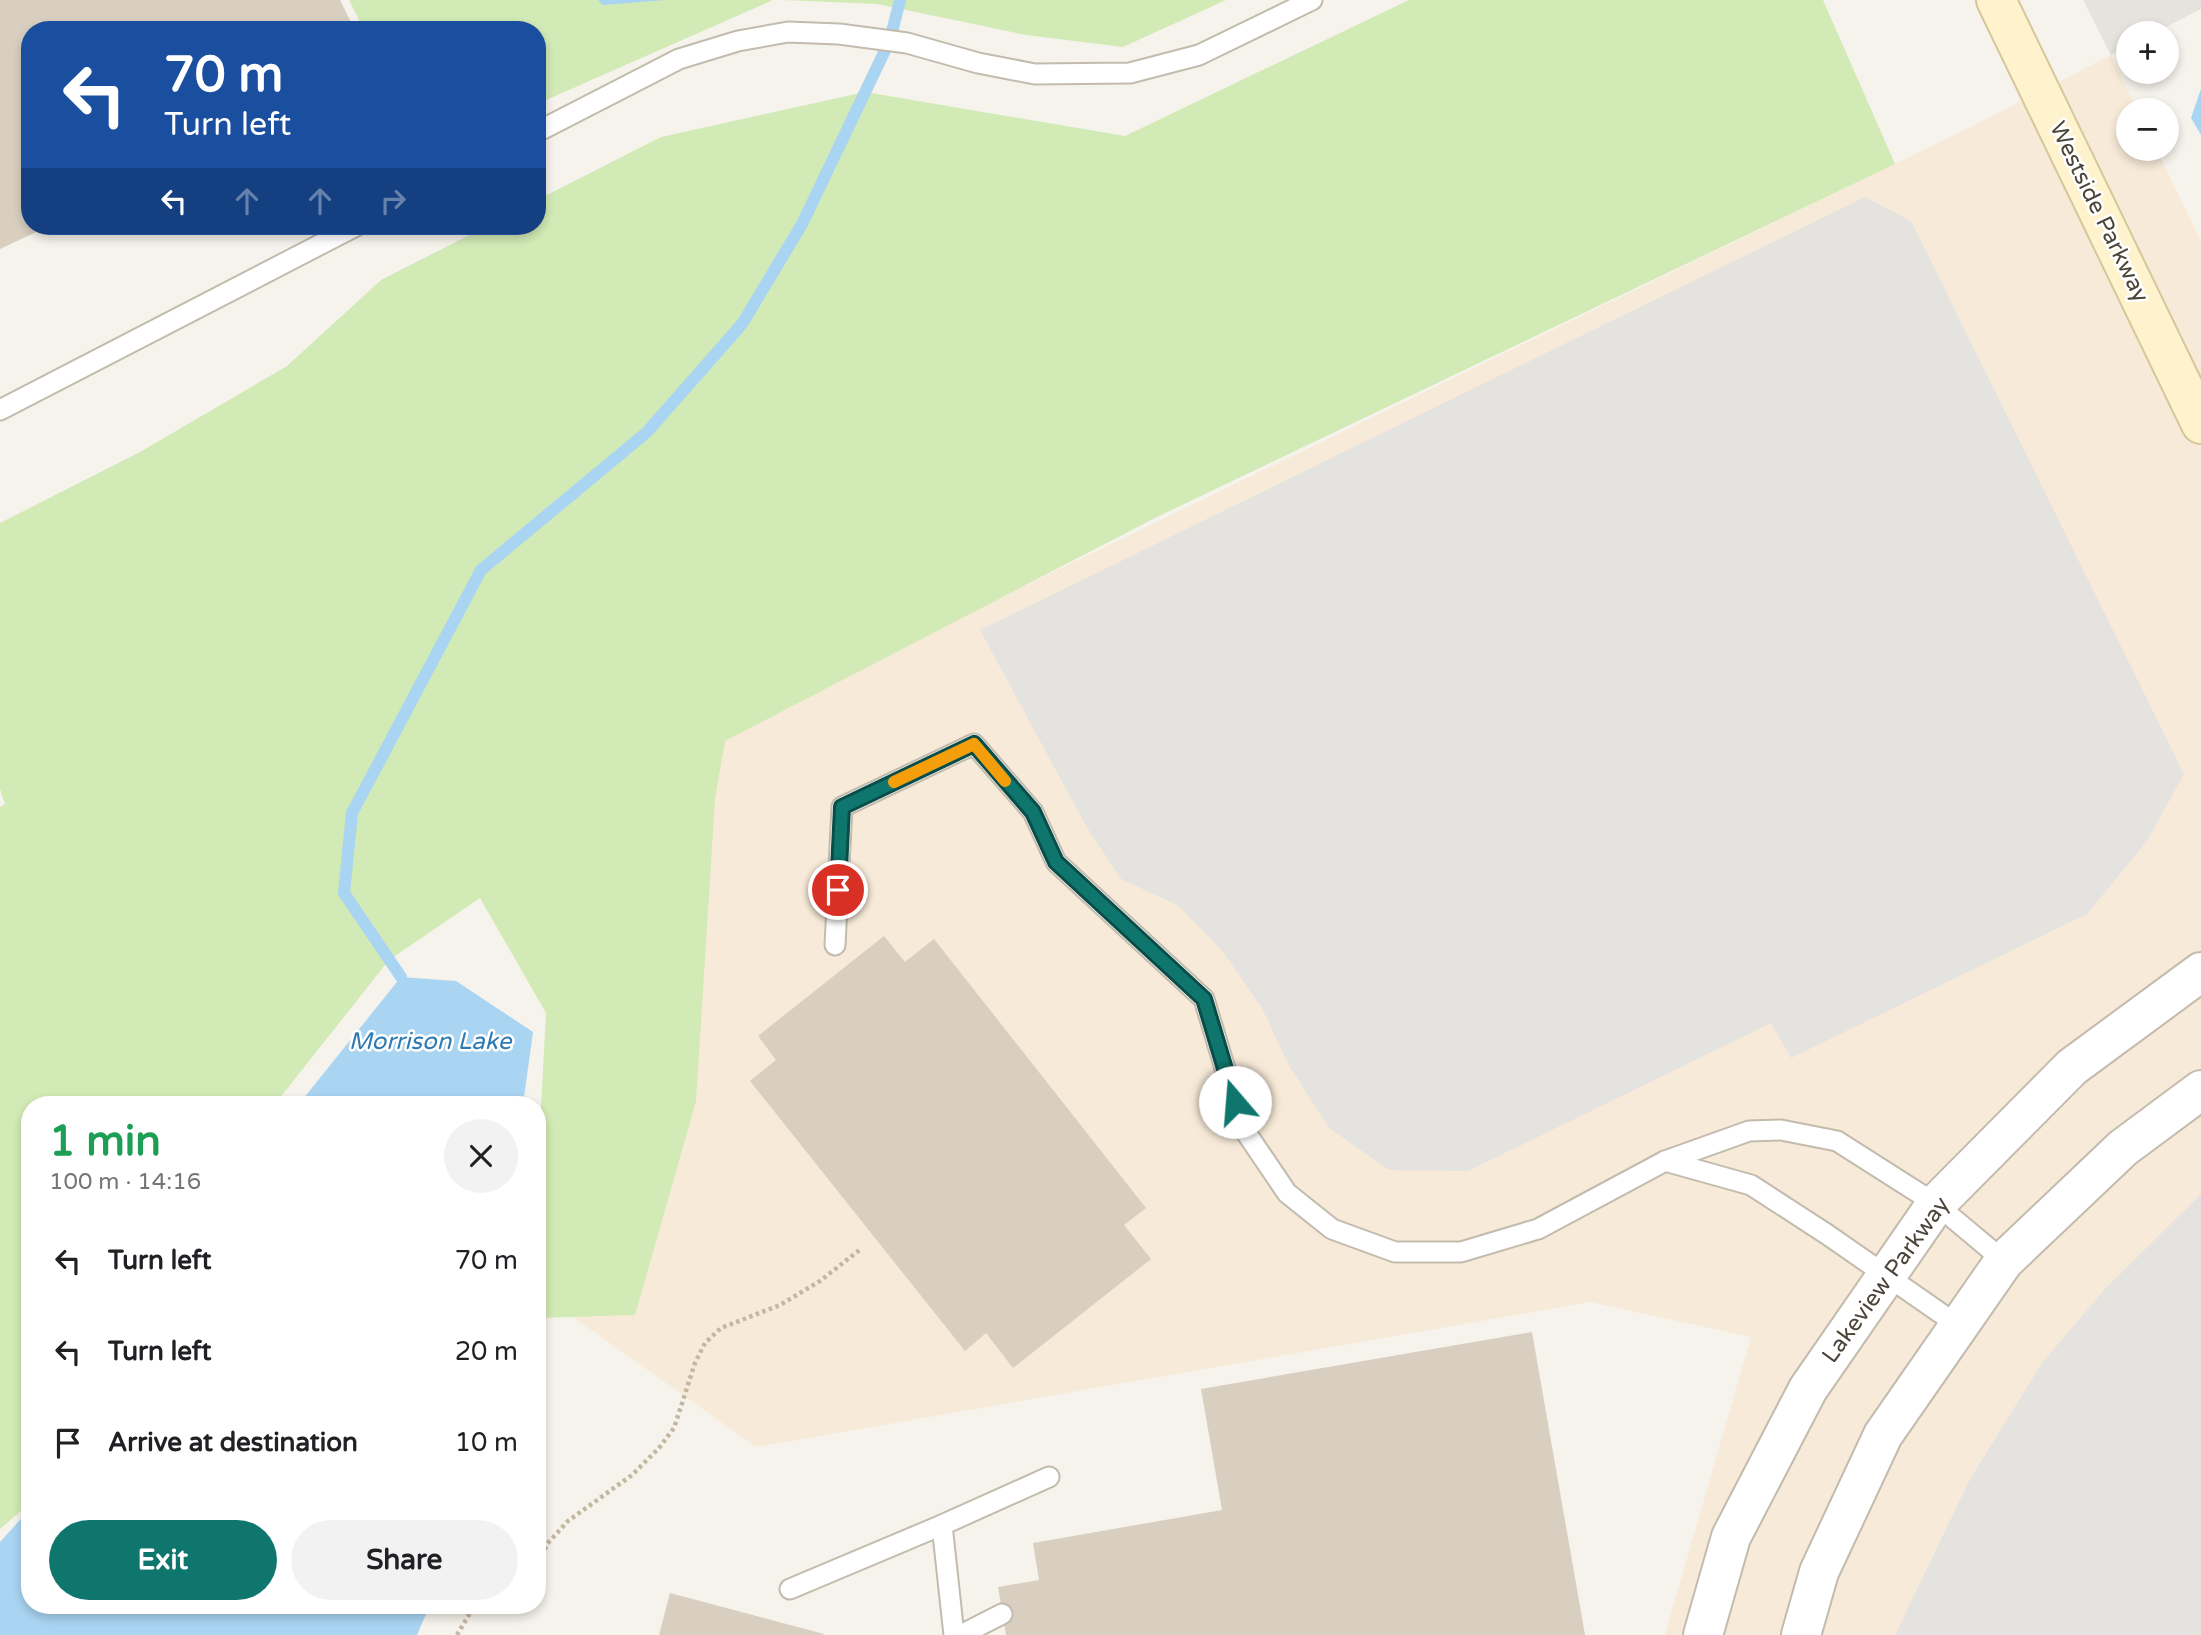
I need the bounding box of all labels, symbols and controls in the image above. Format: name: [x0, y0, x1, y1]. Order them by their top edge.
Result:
map controls: [2116, 21, 2179, 161]
button: +: [2116, 21, 2179, 84]
text: 70 m: [164, 46, 283, 105]
icon: left: [49, 49, 140, 140]
button: −: [2116, 98, 2179, 161]
text: Turn left: [164, 106, 291, 144]
street label: Westside Parkway: [2043, 117, 2155, 307]
icon: left: [155, 182, 193, 220]
icon: ahead: [228, 182, 266, 220]
icon: ahead: [301, 182, 339, 220]
icon: right: [374, 182, 412, 220]
pin: [808, 860, 868, 920]
icon: arrive: [819, 871, 857, 909]
water label: Morrison Lake: [349, 1027, 513, 1056]
position arrow: [1198, 1065, 1272, 1139]
text: 1 min: [49, 1116, 161, 1167]
button: close: [444, 1119, 518, 1193]
text: 100 m · 14:16: [49, 1168, 201, 1196]
street label: Lakeview Parkway: [1816, 1191, 1956, 1369]
icon: left: [49, 1242, 87, 1280]
text: Turn left: [108, 1245, 211, 1276]
text: 70 m: [455, 1245, 518, 1276]
icon: left: [49, 1333, 87, 1371]
text: Turn left: [108, 1336, 211, 1367]
text: 20 m: [455, 1336, 518, 1367]
icon: arrive: [49, 1424, 87, 1462]
text: Arrive at destination: [108, 1427, 358, 1458]
text: 10 m: [455, 1427, 518, 1458]
button: Exit: [49, 1520, 277, 1600]
button: Share: [291, 1520, 518, 1600]

